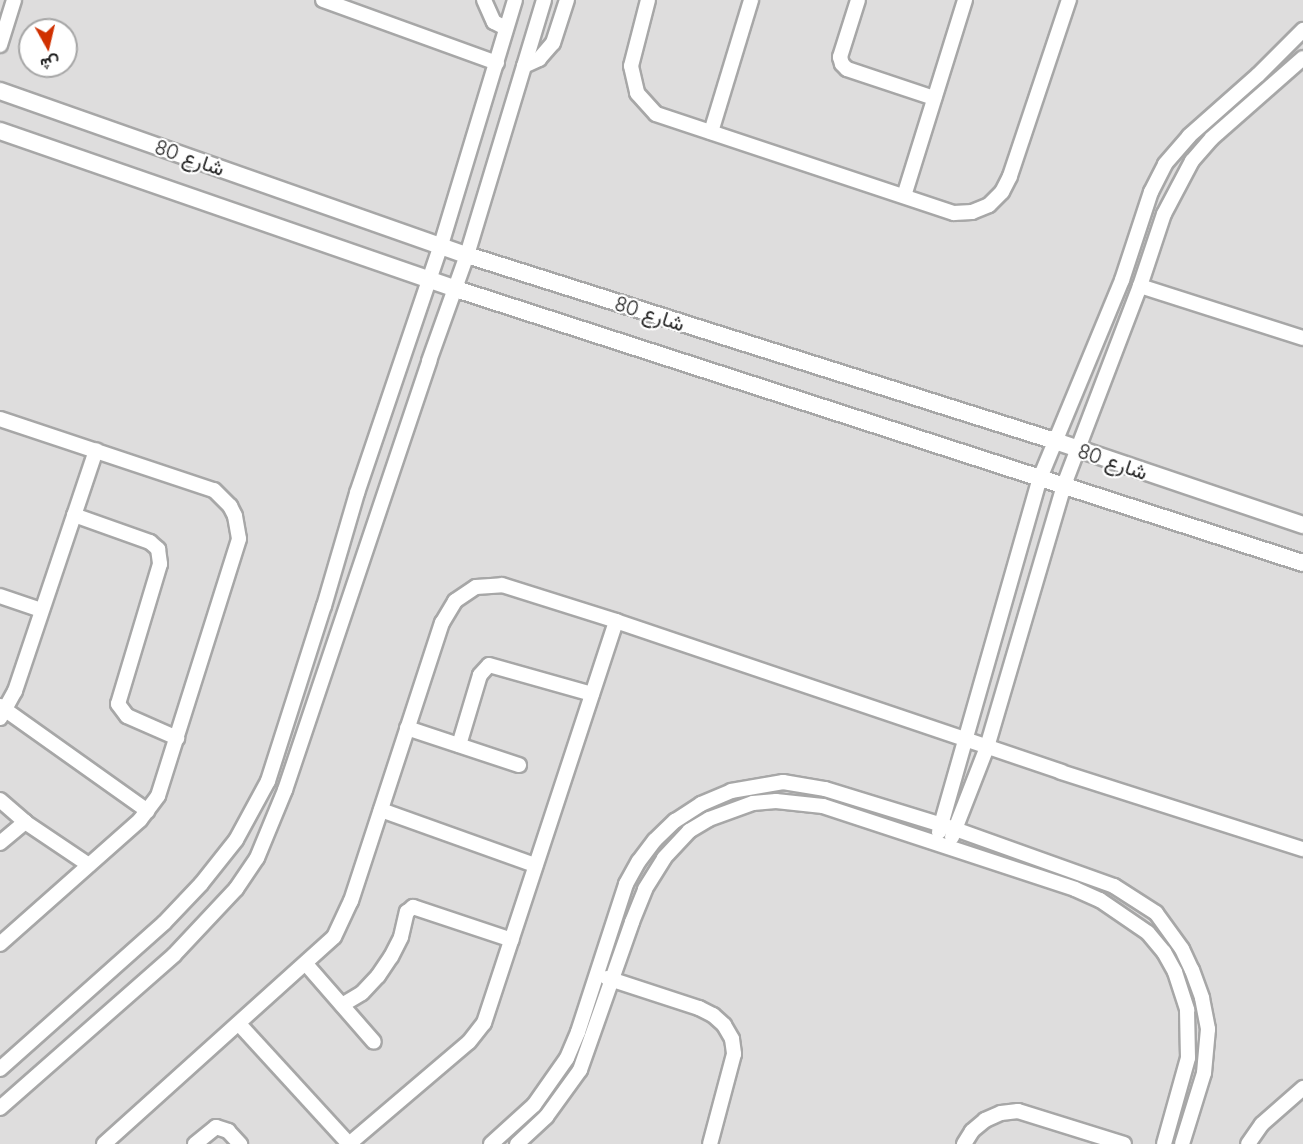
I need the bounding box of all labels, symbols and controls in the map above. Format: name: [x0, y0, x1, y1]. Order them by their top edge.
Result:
north arrow: [18, 18, 78, 78]
text: ش: [39, 53, 61, 75]
street label: شارع 80: [152, 133, 228, 181]
street label: شارع 80: [612, 290, 688, 336]
street label: شارع 80: [1075, 437, 1151, 485]

